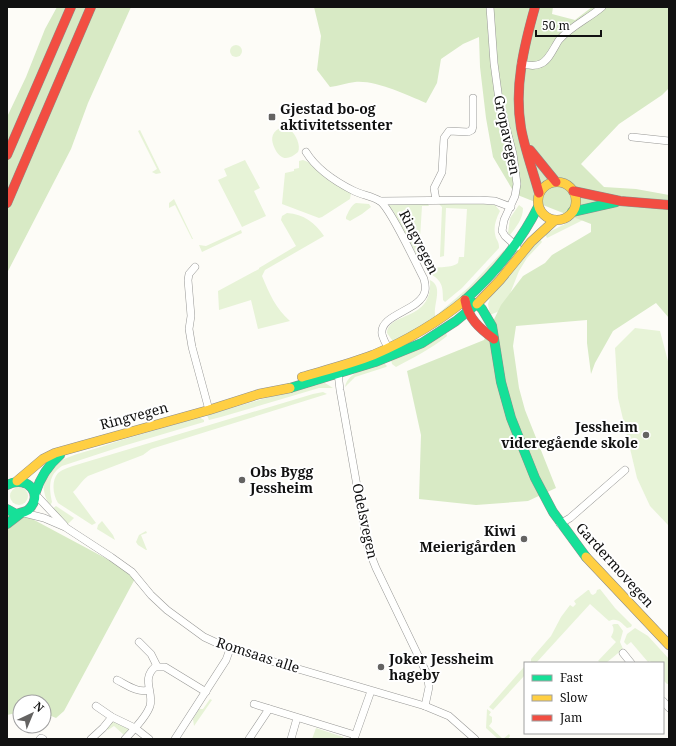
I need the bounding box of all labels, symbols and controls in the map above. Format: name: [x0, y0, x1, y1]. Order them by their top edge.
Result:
scale bar: [536, 12, 601, 38]
text: 50 m: [542, 17, 570, 34]
street label: Gropavegen: [490, 93, 525, 176]
place label: Gjestad bo-og aktivitetssenter: [280, 99, 393, 134]
marker: Gjestad bo-og aktivitetssenter: [267, 112, 277, 122]
street label: Ringvegen: [395, 206, 444, 277]
street label: Ringvegen: [98, 397, 170, 434]
place label: Jessheim videregående skole: [501, 417, 638, 452]
marker: Jessheim videregående skole: [641, 430, 651, 440]
place label: Obs Bygg Jessheim: [249, 462, 314, 497]
marker: Obs Bygg Jessheim: [237, 475, 247, 485]
street label: Odelsvegen: [348, 481, 383, 560]
street label: Gardermovegen: [572, 518, 659, 611]
place label: Kiwi Meierigården: [419, 521, 516, 556]
marker: Kiwi Meierigården: [519, 534, 529, 544]
street label: Romsaas alle: [214, 632, 302, 677]
place label: Joker Jessheim hageby: [388, 649, 494, 684]
marker: Joker Jessheim hageby: [376, 662, 386, 672]
legend: [524, 662, 664, 734]
text: Fast: [560, 669, 583, 686]
text: Slow: [560, 689, 588, 706]
north arrow: [12, 694, 52, 734]
text: N: [31, 698, 48, 715]
text: Jam: [559, 709, 582, 726]

